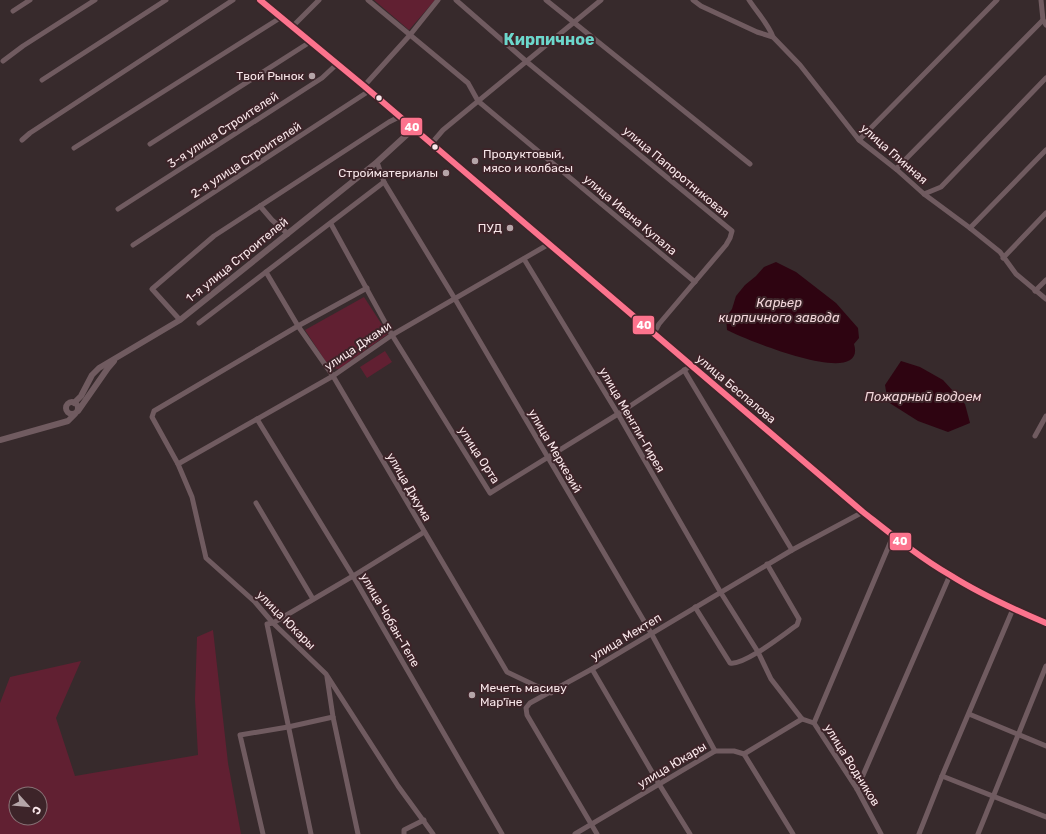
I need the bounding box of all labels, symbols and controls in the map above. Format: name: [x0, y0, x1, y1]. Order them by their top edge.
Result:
district label: Кирпичное: [504, 30, 594, 49]
place label: Твой Рынок: [236, 69, 305, 83]
marker: Твой Рынок: [307, 71, 317, 81]
street label: 3-я улица Строителей: [165, 89, 281, 171]
unlabelled marker: [374, 93, 384, 103]
line badge: 40: [400, 117, 423, 136]
street label: 2-я улица Строителей: [188, 119, 304, 201]
text: 40: [405, 121, 420, 134]
street label: улица Глинная: [858, 121, 930, 187]
street label: улица Папоротниковая: [620, 123, 732, 221]
unlabelled marker: [430, 142, 440, 152]
place label: Продуктовый, мясо и колбасы: [483, 147, 573, 175]
marker: Продуктовый, мясо и колбасы: [470, 156, 480, 166]
place label: Стройматериалы: [338, 166, 438, 180]
marker: Стройматериалы: [441, 168, 451, 178]
street label: улица Ивана Купала: [580, 172, 680, 258]
street label: 1-я улица Строителей: [183, 215, 291, 305]
place label: ПУД: [478, 221, 502, 235]
marker: ПУД: [505, 223, 515, 233]
water label: Карьер кирпичного завода: [718, 295, 840, 325]
line badge: 40: [632, 315, 655, 335]
street label: улица Джами: [322, 318, 394, 374]
text: 40: [637, 319, 652, 332]
street label: улица Беспалова: [693, 352, 779, 426]
street label: улица Менгли-Гирея: [596, 365, 668, 475]
water label: Пожарный водоем: [865, 389, 981, 404]
street label: улица Меркезий: [525, 407, 585, 495]
street label: улица Орта: [455, 424, 503, 486]
street label: улица Джума: [384, 450, 434, 524]
line badge: 40: [889, 532, 912, 551]
text: 40: [893, 535, 908, 548]
street label: улица Чобан-Тепе: [357, 570, 423, 670]
street label: улица Юкары: [254, 588, 318, 652]
street label: улица Мектеп: [588, 610, 664, 664]
place label: Мечеть масиву Мар'їне: [480, 681, 567, 709]
marker: Мечеть масиву Мар'їне: [467, 690, 477, 700]
street label: улица Водников: [821, 721, 883, 809]
street label: улица Юкары: [635, 739, 709, 791]
north arrow: [8, 786, 48, 826]
text: С: [29, 804, 44, 817]

